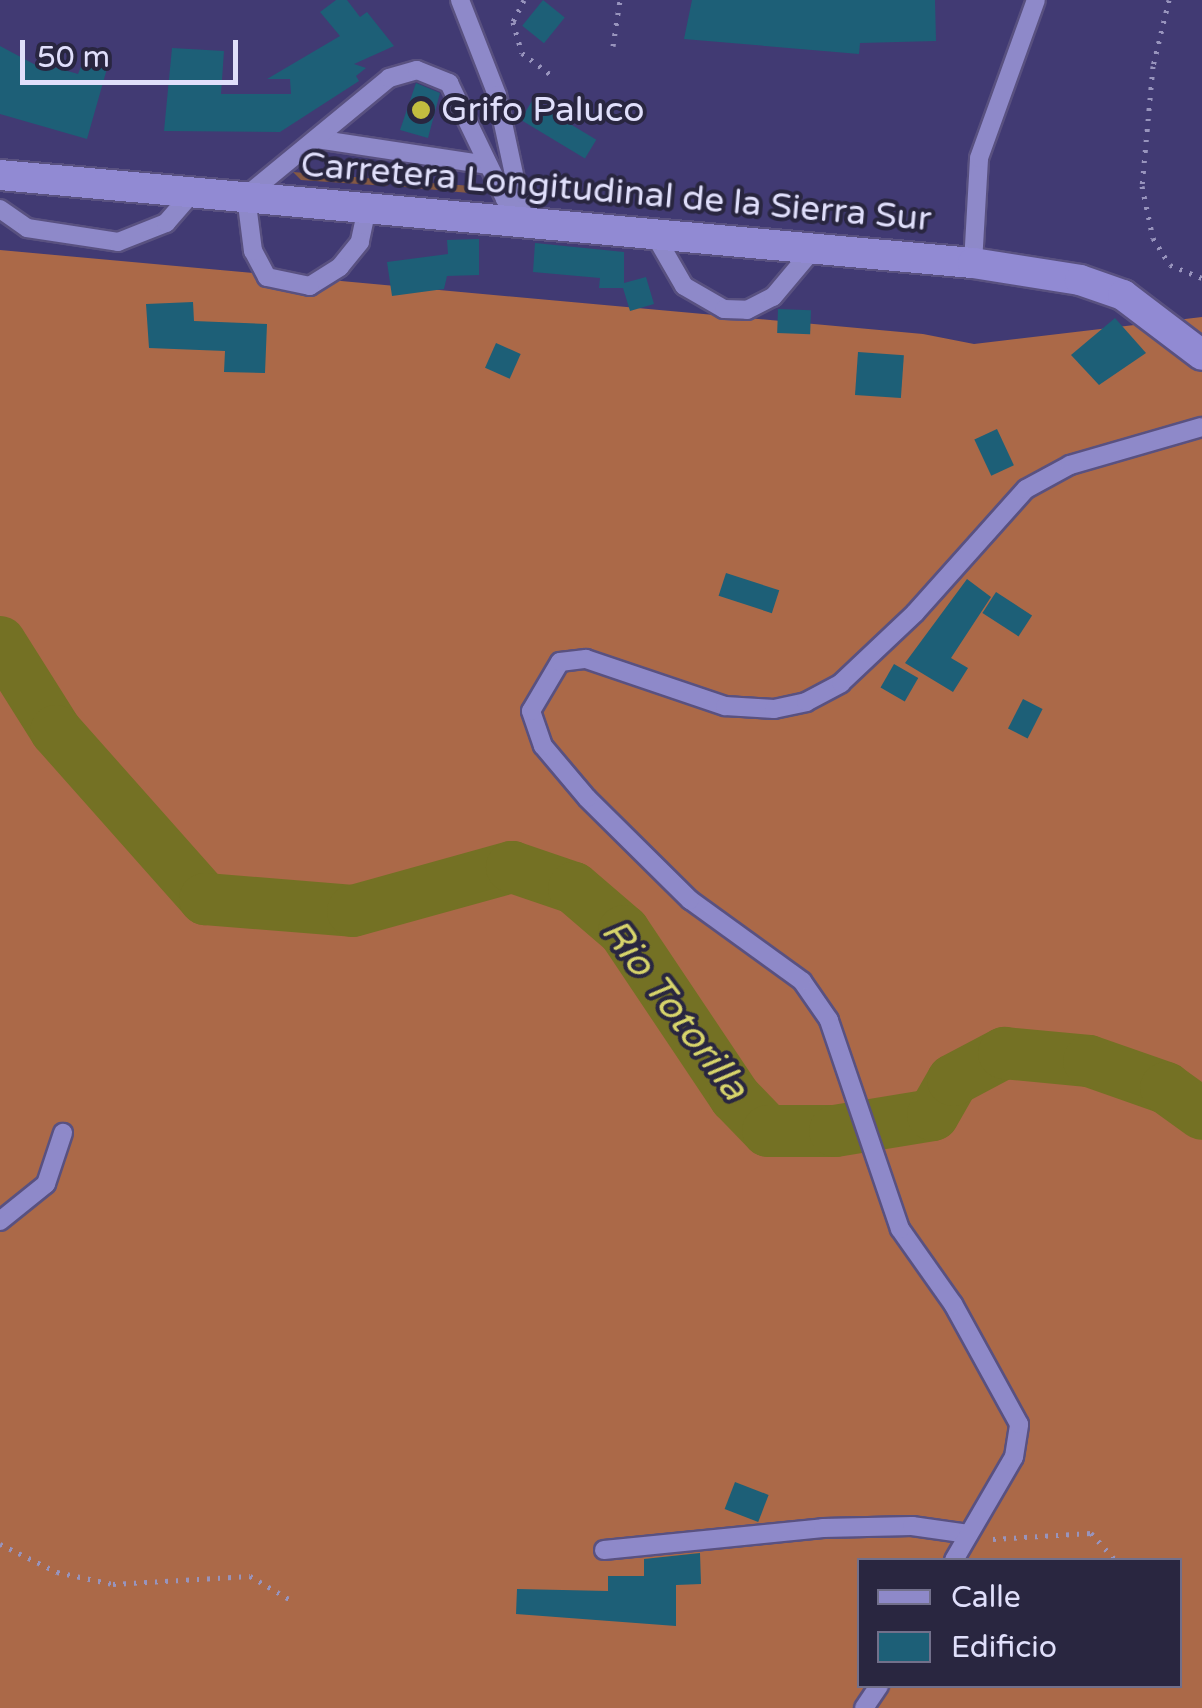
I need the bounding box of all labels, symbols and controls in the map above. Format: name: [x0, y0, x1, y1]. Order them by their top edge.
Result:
scale bar: [25, 20, 242, 82]
text: 50 m: [37, 39, 110, 76]
place label: Grifo Paluco: [441, 89, 644, 131]
marker: Grifo Paluco: [410, 99, 432, 121]
street label: Carretera Longitudinal de la Sierra Sur: [299, 144, 933, 240]
water label: Rio Totorilla: [591, 910, 757, 1110]
legend: [857, 1558, 1182, 1688]
text: Calle: [951, 1579, 1021, 1616]
text: Edificio: [951, 1629, 1057, 1666]

